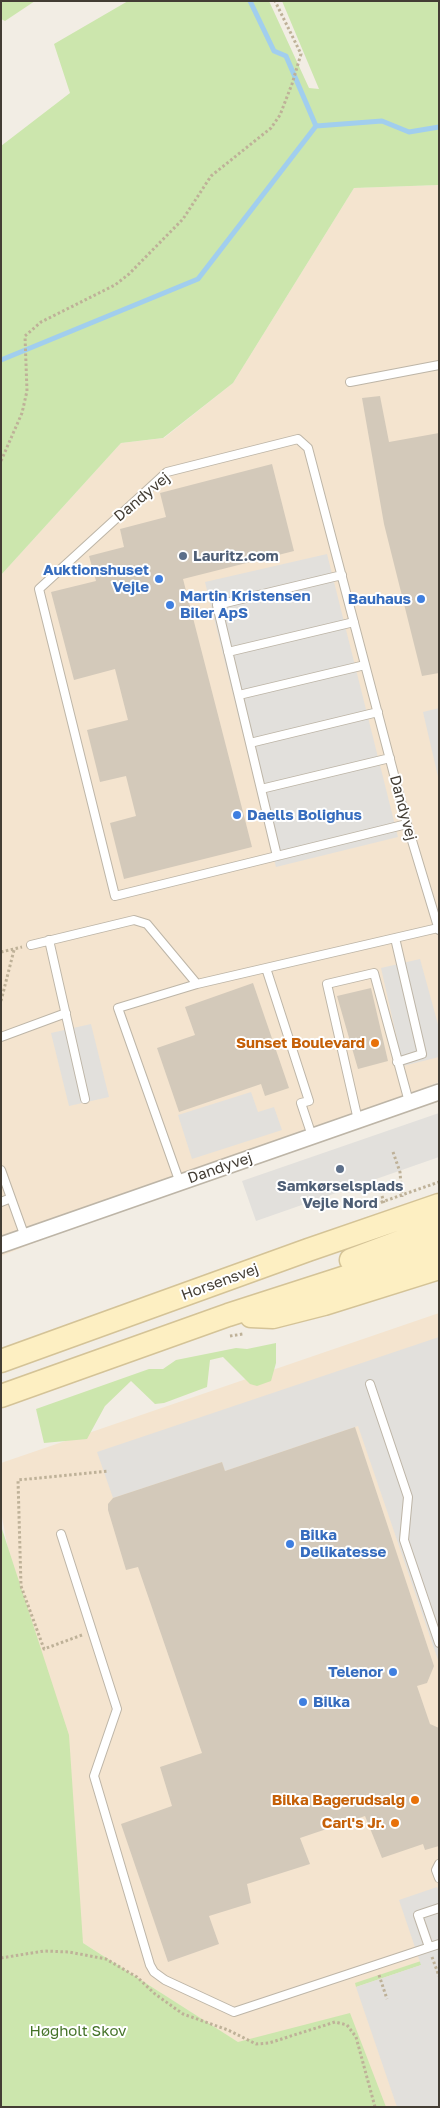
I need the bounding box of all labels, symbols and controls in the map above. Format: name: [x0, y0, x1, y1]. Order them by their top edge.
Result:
street label: Dandyvej: [111, 469, 173, 525]
place label: Lauritz.com: [193, 547, 279, 565]
marker: Lauritz.com: [177, 550, 189, 562]
place label: Auktionshuset Vejle: [43, 561, 149, 596]
marker: Auktionshuset Vejle: [153, 573, 165, 585]
place label: Martin Kristensen Biler ApS: [180, 587, 311, 622]
place label: Bauhaus: [348, 590, 411, 608]
marker: Bauhaus: [415, 593, 427, 605]
marker: Martin Kristensen Biler ApS: [164, 599, 176, 611]
street label: Dandyvej: [386, 773, 420, 843]
place label: Daells Bolighus: [247, 806, 362, 824]
marker: Daells Bolighus: [231, 809, 243, 821]
place label: Sunset Boulevard: [236, 1034, 365, 1052]
marker: Sunset Boulevard: [369, 1037, 381, 1049]
street label: Dandyvej: [185, 1149, 255, 1187]
marker: Samkørselsplads Vejle Nord: [334, 1163, 346, 1175]
place label: Samkørselsplads Vejle Nord: [277, 1177, 403, 1212]
street label: Horsensvej: [179, 1260, 261, 1304]
place label: Bilka Delikatesse: [300, 1526, 386, 1561]
marker: Bilka Delikatesse: [284, 1538, 296, 1550]
place label: Telenor: [328, 1663, 383, 1681]
marker: Telenor: [387, 1666, 399, 1678]
place label: Bilka: [313, 1693, 350, 1711]
marker: Bilka: [297, 1696, 309, 1708]
place label: Bilka Bagerudsalg: [272, 1791, 405, 1809]
marker: Bilka Bagerudsalg: [409, 1794, 421, 1806]
place label: Carl's Jr.: [322, 1814, 385, 1832]
marker: Carl's Jr.: [389, 1817, 401, 1829]
park label: Høgholt Skov: [30, 2022, 126, 2040]

